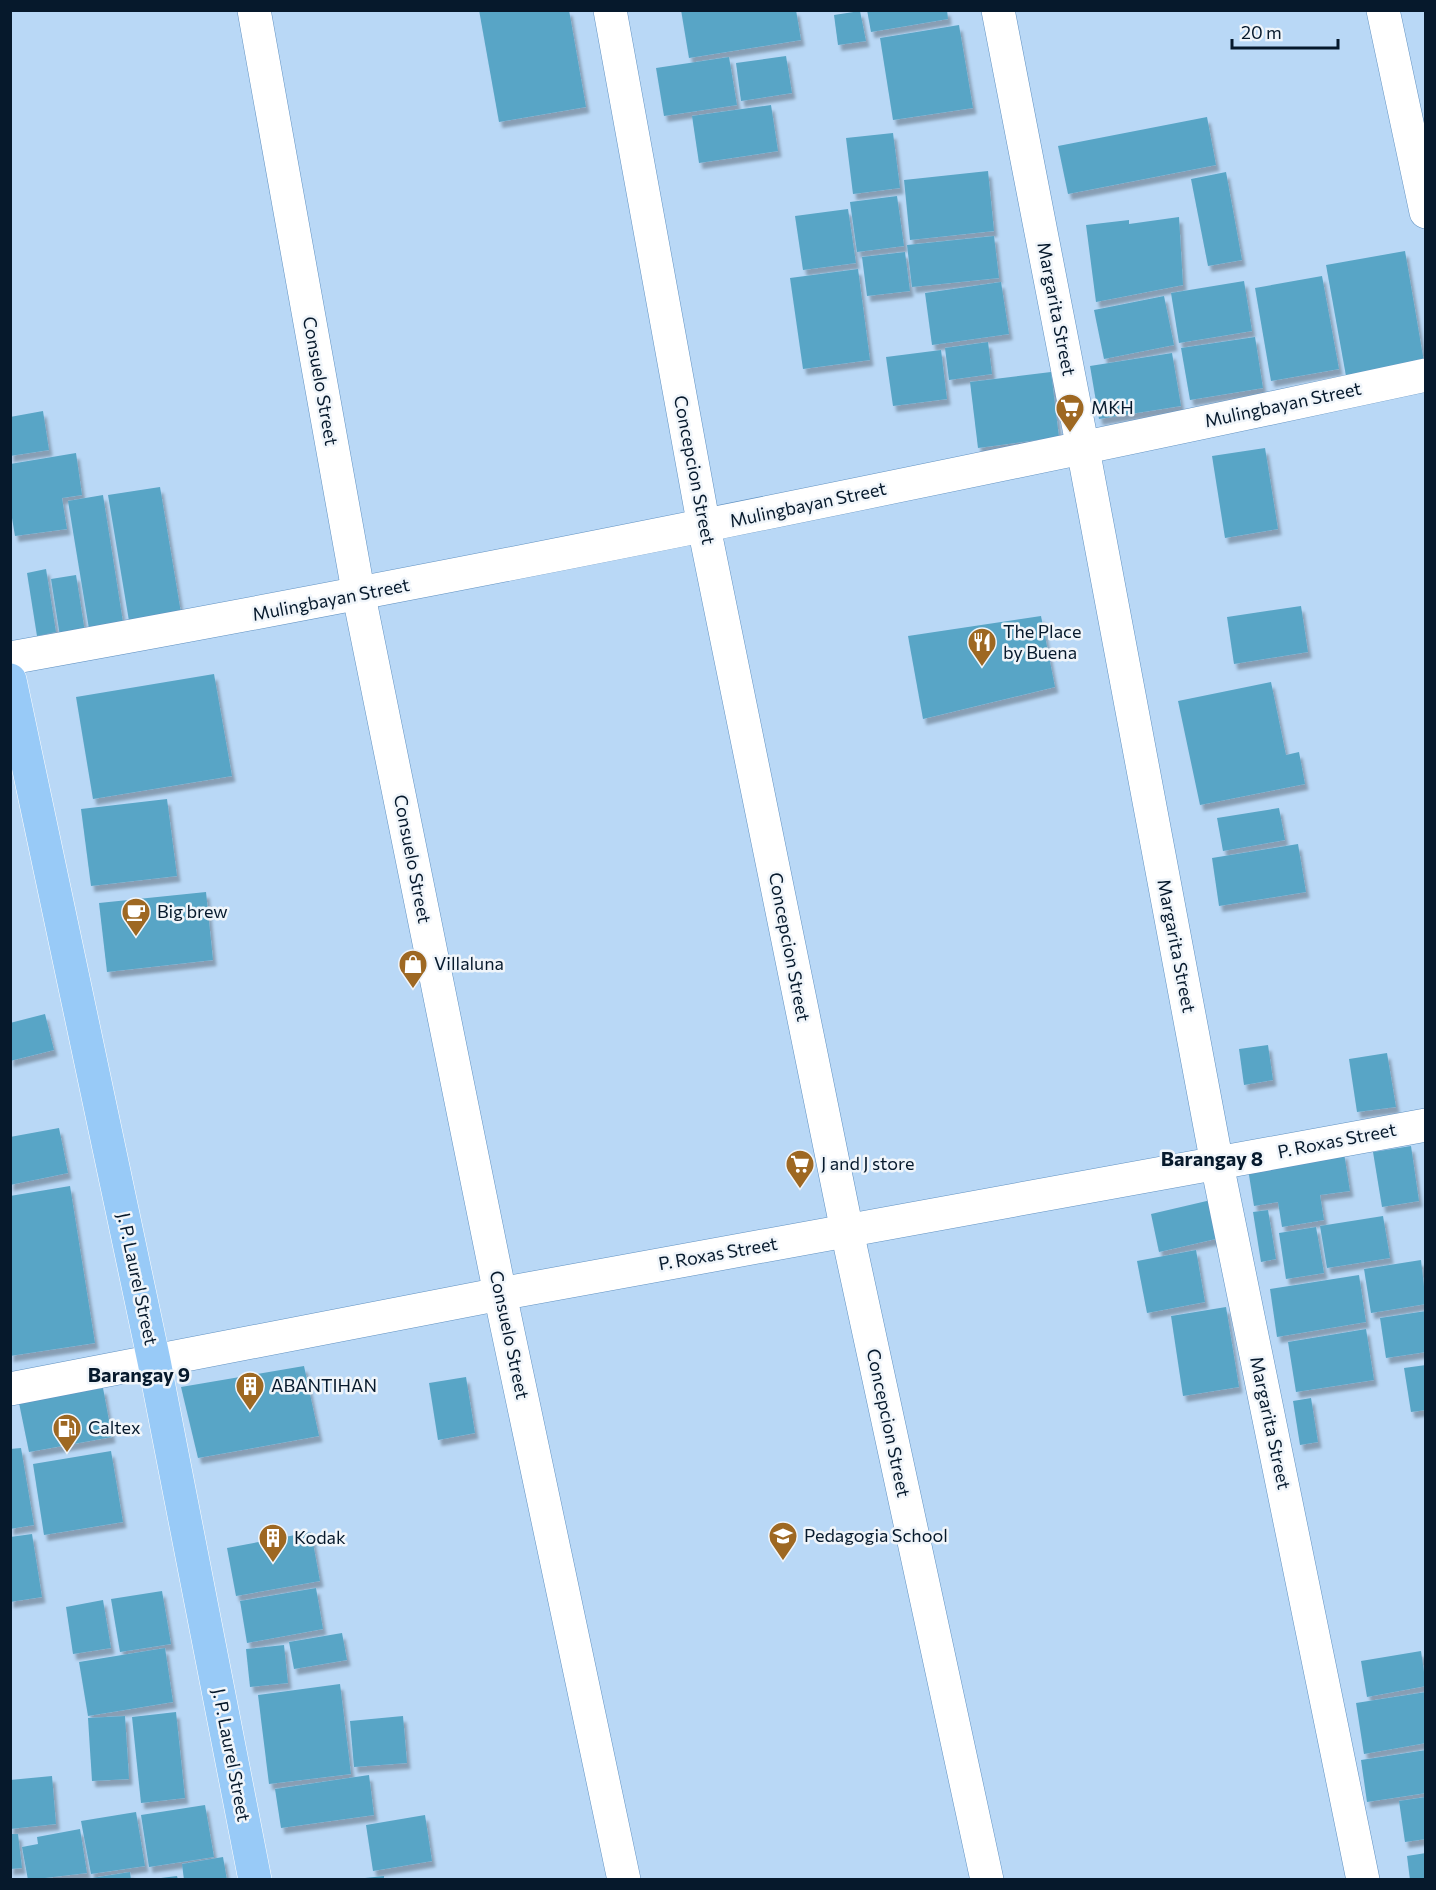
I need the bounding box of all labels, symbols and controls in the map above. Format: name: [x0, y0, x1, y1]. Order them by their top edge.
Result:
scale bar: [1232, 12, 1338, 50]
text: 20 m: [1241, 21, 1282, 43]
street label: Margarita Street: [1033, 240, 1081, 377]
street label: Consuelo Street: [299, 315, 343, 447]
street label: Mulingbayan Street: [1202, 377, 1363, 431]
supermarket icon: MKH: [1054, 392, 1086, 434]
street label: Concepcion Street: [670, 393, 720, 546]
place label: MKH: [1091, 396, 1134, 418]
street label: Mulingbayan Street: [727, 477, 888, 531]
street label: Mulingbayan Street: [250, 573, 411, 625]
place label: The Place by Buena: [1003, 620, 1081, 663]
restaurant icon: The Place by Buena: [966, 626, 998, 668]
street label: Consuelo Street: [390, 793, 436, 925]
street label: Concepcion Street: [765, 870, 815, 1023]
street label: Margarita Street: [1153, 877, 1201, 1014]
cafe icon: Big brew: [120, 896, 152, 938]
place label: Big brew: [157, 900, 228, 922]
shop icon: Villaluna: [397, 948, 429, 990]
place label: Villaluna: [434, 952, 504, 974]
street label: P. Roxas Street: [1276, 1118, 1398, 1162]
district label: Barangay 8: [1161, 1146, 1263, 1170]
supermarket icon: J and J store: [784, 1148, 816, 1190]
place label: J and J store: [821, 1152, 914, 1174]
street label: J. P. Laurel Street: [113, 1210, 163, 1347]
street label: P. Roxas Street: [657, 1232, 779, 1274]
street label: Consuelo Street: [486, 1269, 534, 1401]
street label: Concepcion Street: [862, 1346, 915, 1499]
street label: Margarita Street: [1246, 1354, 1296, 1491]
district label: Barangay 9: [88, 1362, 190, 1386]
building icon: ABANTIHAN: [234, 1370, 266, 1412]
place label: ABANTIHAN: [271, 1374, 377, 1396]
fuel station icon: Caltex: [51, 1412, 83, 1454]
place label: Caltex: [88, 1416, 141, 1438]
school or university icon: Pedagogia School: [767, 1520, 799, 1562]
building icon: Kodak: [257, 1522, 289, 1564]
place label: Pedagogia School: [804, 1524, 948, 1546]
place label: Kodak: [294, 1526, 346, 1548]
street label: J. P. Laurel Street: [208, 1686, 256, 1823]

